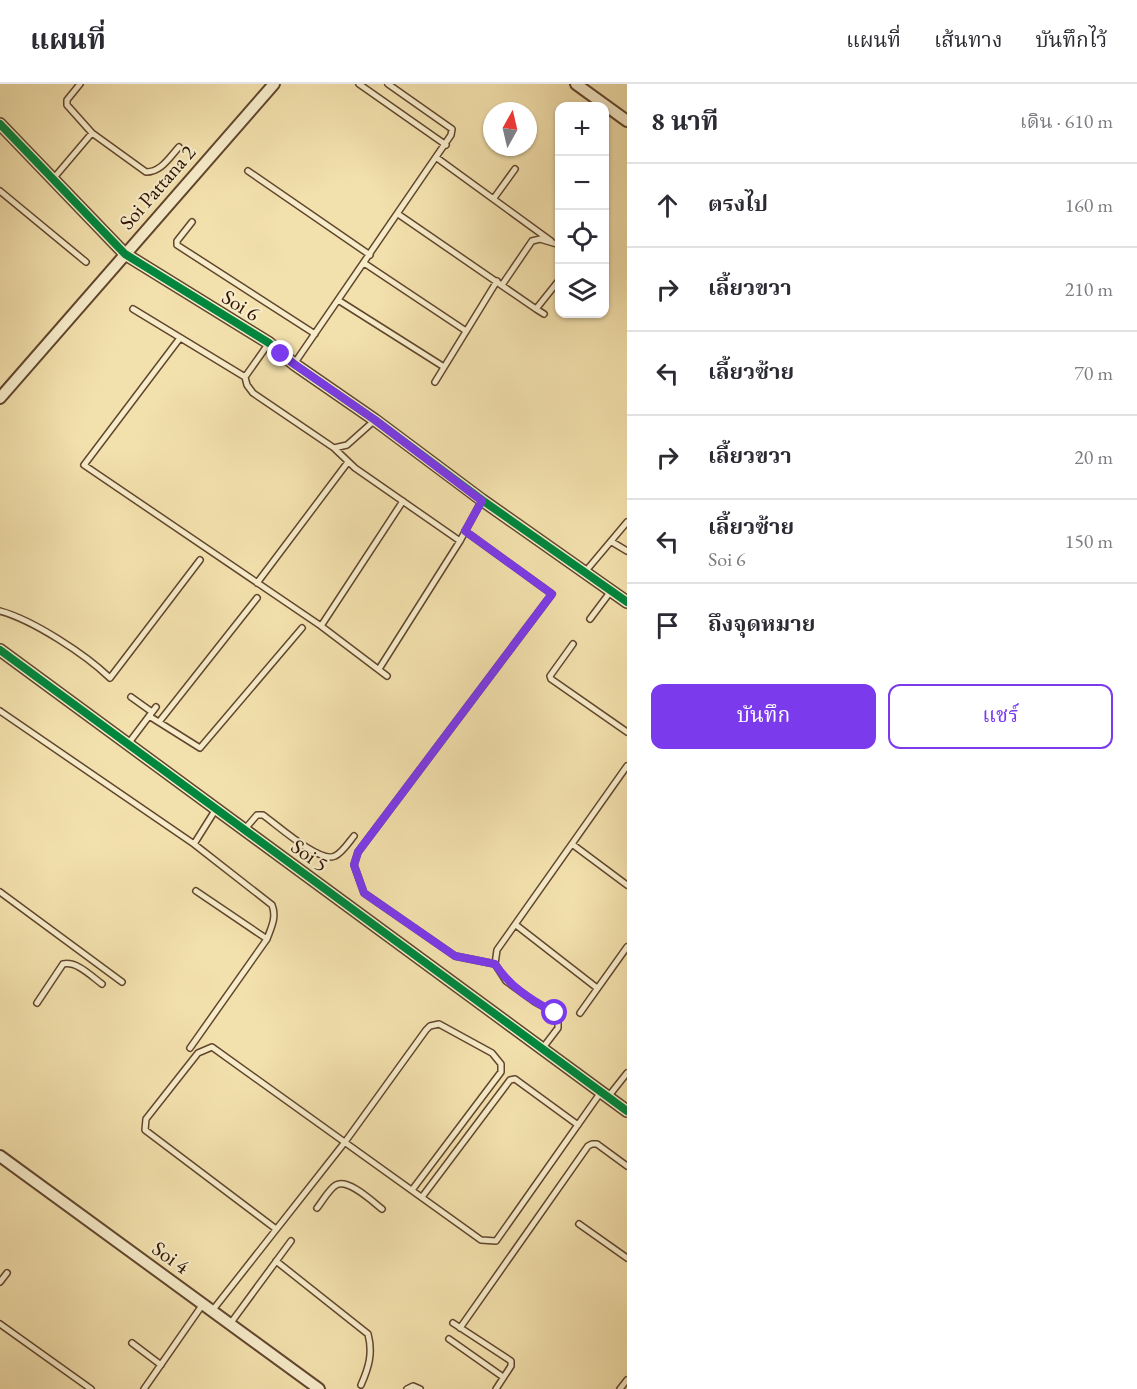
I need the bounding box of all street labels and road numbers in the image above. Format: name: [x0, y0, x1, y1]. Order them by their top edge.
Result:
street label: Soi Pattana 2: [113, 139, 201, 235]
street label: Soi 6: [217, 283, 265, 327]
street label: Soi 5: [286, 832, 334, 878]
street label: Soi 4: [147, 1234, 196, 1280]

